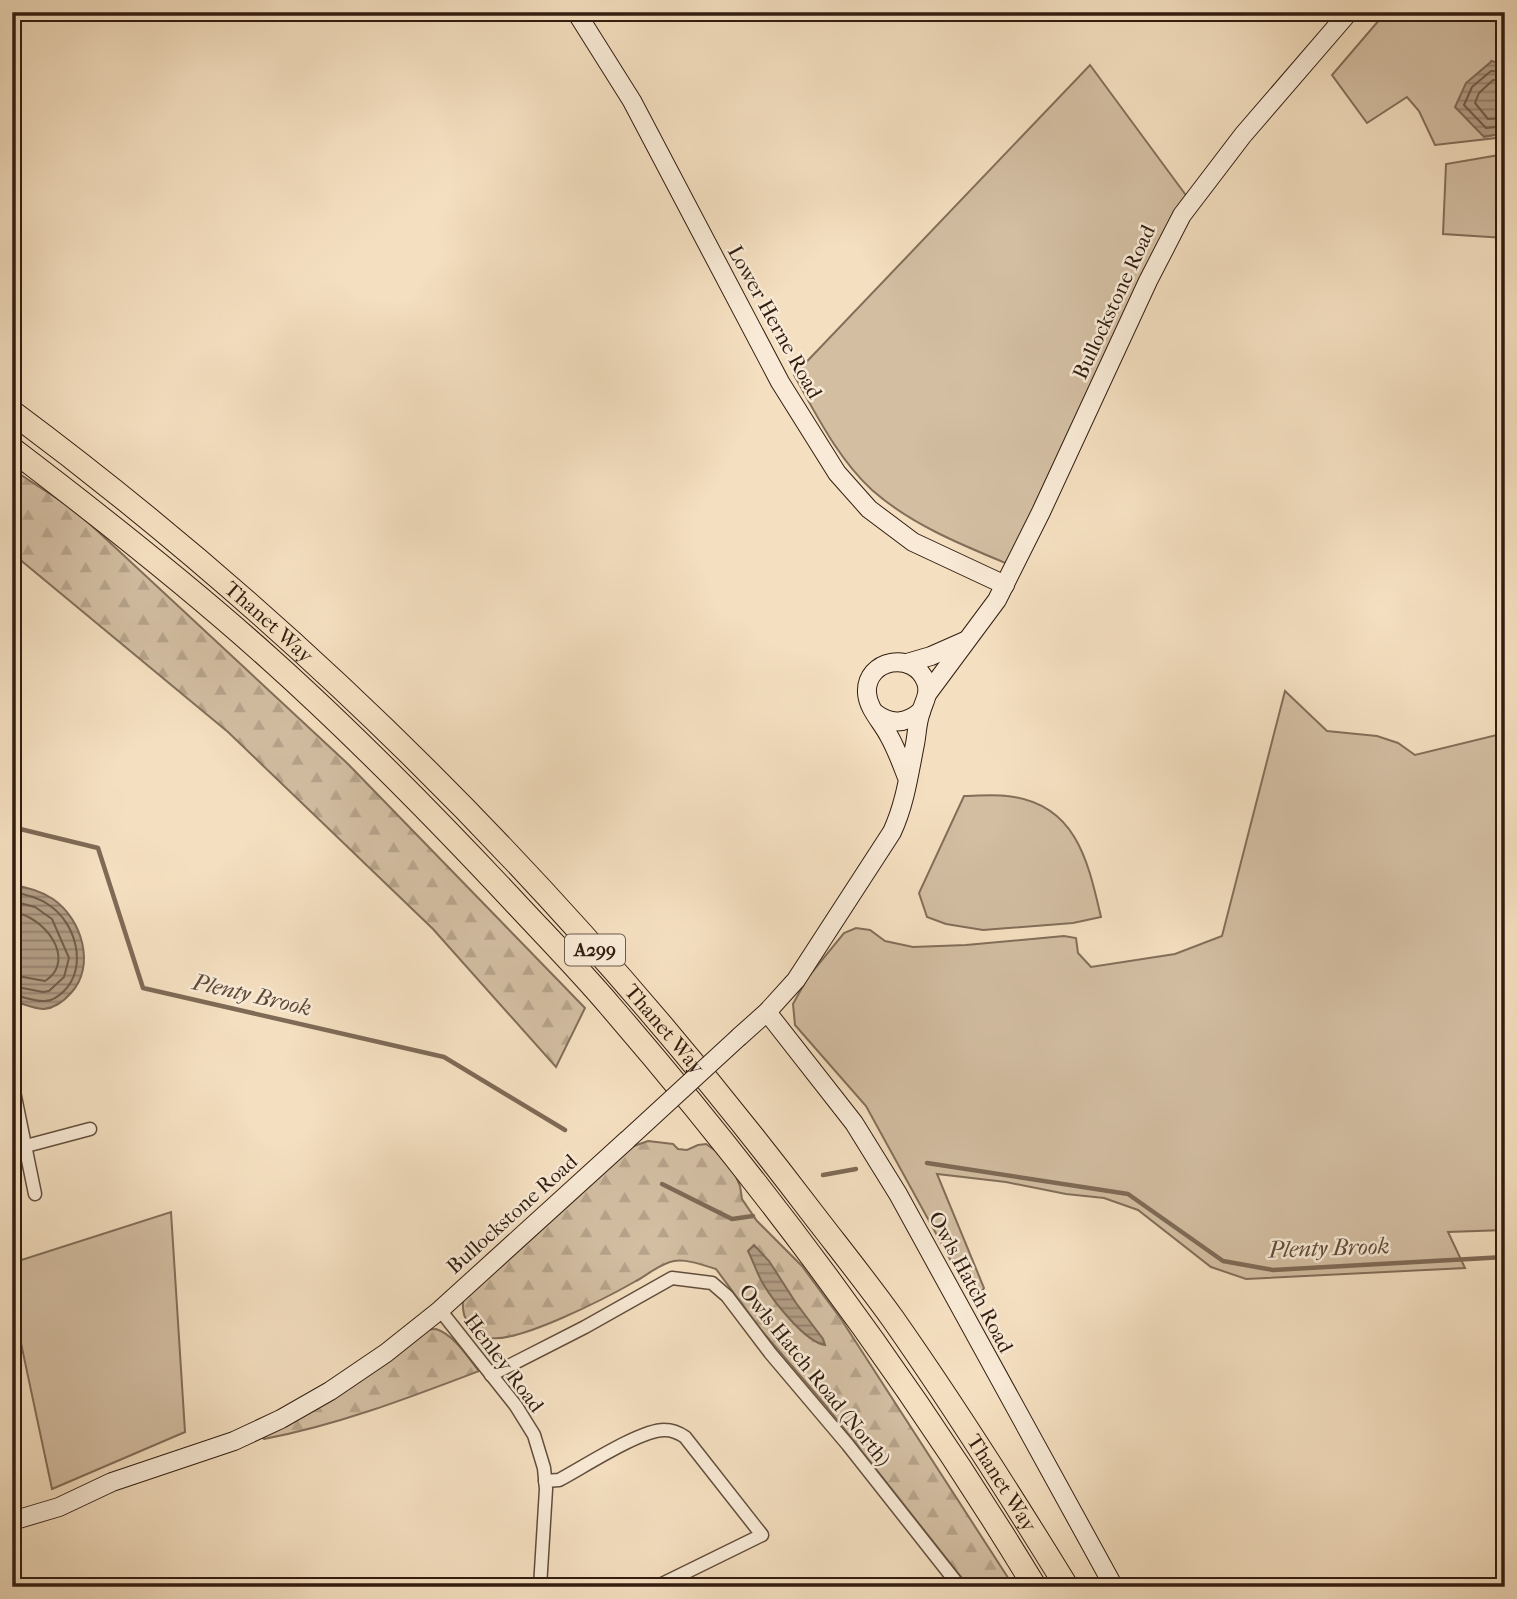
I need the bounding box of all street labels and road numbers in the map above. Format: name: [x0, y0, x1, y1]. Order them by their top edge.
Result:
street label: Bullockstone Road: [1068, 221, 1160, 383]
street label: Lower Herne Road: [723, 241, 827, 403]
street label: Thanet Way: [220, 576, 319, 668]
road number: A299: [565, 934, 625, 966]
street label: Thanet Way: [620, 979, 710, 1080]
street label: Bullockstone Road: [442, 1149, 583, 1279]
street label: Owls Hatch Road: [924, 1207, 1019, 1357]
street label: Owls Hatch Road (North): [734, 1279, 896, 1471]
street label: Henley Road: [459, 1309, 549, 1417]
street label: Thanet Way: [962, 1430, 1042, 1537]

